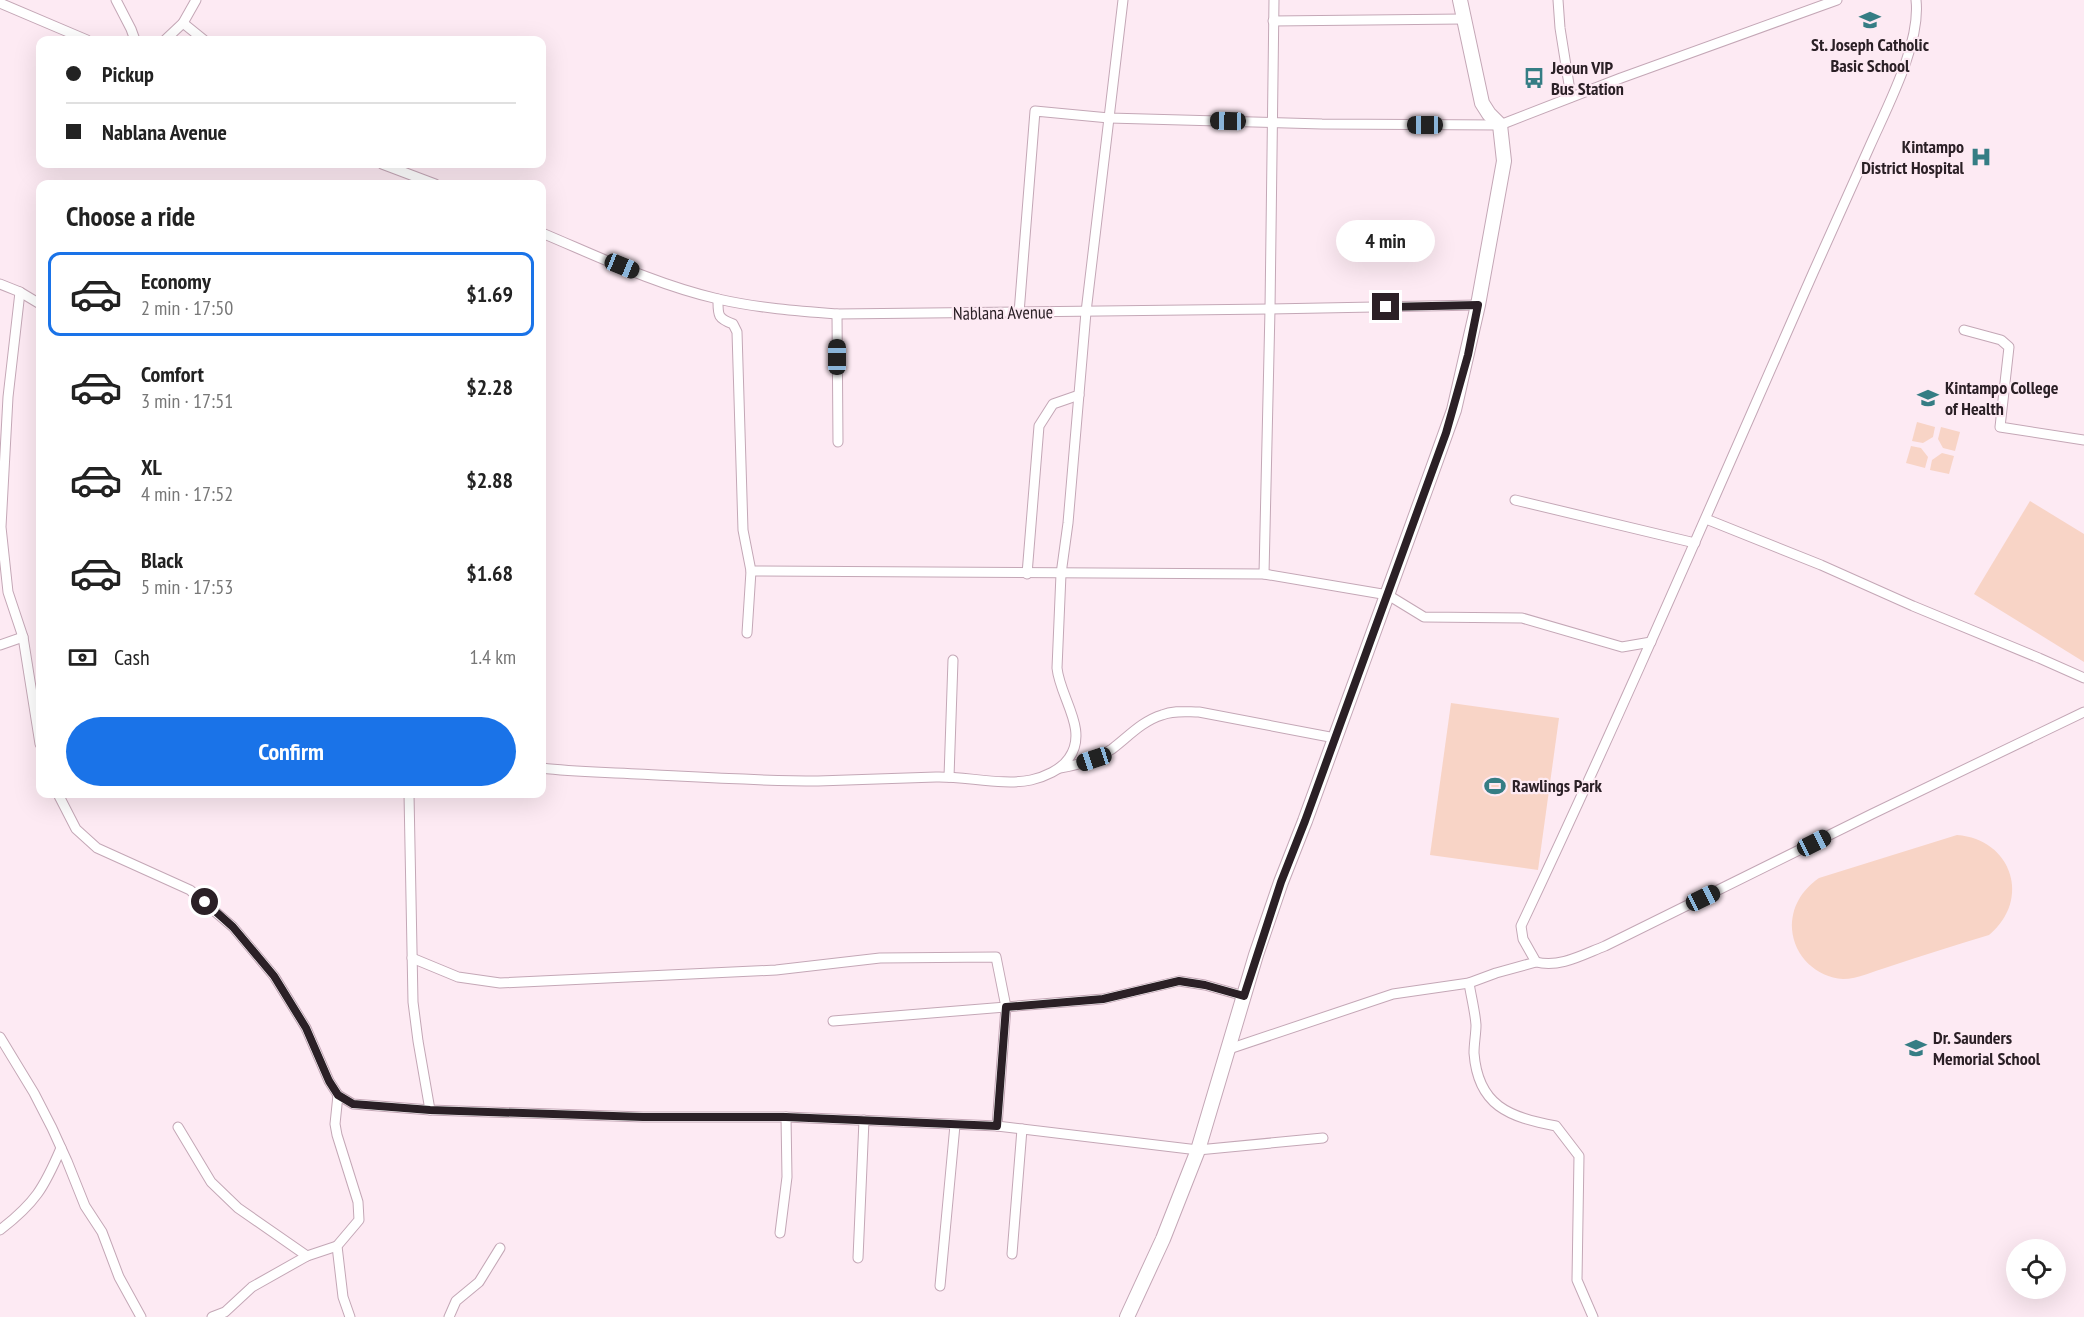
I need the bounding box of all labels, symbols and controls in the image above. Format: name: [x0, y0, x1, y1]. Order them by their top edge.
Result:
school or university icon: St. Joseph Catholic Basic School: [1858, 8, 1882, 32]
place label: St. Joseph Catholic Basic School: [1811, 33, 1930, 77]
place label: Jeoun VIP Bus Station: [1550, 56, 1624, 100]
text: Pickup: [102, 60, 154, 88]
bus stop icon: Jeoun VIP Bus Station: [1522, 66, 1546, 90]
car: [1210, 112, 1246, 130]
car: [1407, 116, 1443, 134]
text: Nablana Avenue: [102, 118, 227, 146]
place label: Kintampo District Hospital: [1861, 135, 1965, 179]
hospital icon: Kintampo District Hospital: [1969, 145, 1993, 169]
text: Choose a ride: [66, 199, 195, 233]
callout: 4 min: [1336, 220, 1436, 262]
text: 4 min: [1365, 228, 1406, 254]
car: [602, 251, 642, 281]
icon: car: [69, 267, 123, 321]
text: Economy: [141, 267, 211, 295]
text: $1.69: [466, 280, 513, 308]
route end: [1372, 293, 1399, 320]
text: 2 min · 17:50: [141, 295, 233, 321]
street label: Nablana Avenue: [953, 300, 1053, 325]
car: [828, 339, 846, 375]
icon: car: [69, 360, 123, 414]
text: Comfort: [141, 360, 204, 388]
text: $2.28: [466, 373, 513, 401]
place label: Kintampo College of Health: [1945, 376, 2059, 420]
school or university icon: Kintampo College of Health: [1916, 386, 1940, 410]
text: 3 min · 17:51: [141, 388, 233, 414]
icon: car: [69, 453, 123, 507]
text: XL: [141, 453, 162, 481]
text: $2.88: [466, 466, 513, 494]
text: 4 min · 17:52: [141, 481, 233, 507]
icon: car: [69, 546, 123, 600]
text: Black: [141, 546, 183, 574]
text: $1.68: [466, 559, 513, 587]
text: 5 min · 17:53: [141, 574, 233, 600]
icon: cash: [66, 641, 99, 674]
text: Cash: [114, 643, 150, 671]
text: 1.4 km: [469, 644, 516, 670]
button: Confirm: [66, 717, 516, 786]
car: [1074, 745, 1114, 773]
sports icon: Rawlings Park: [1483, 774, 1507, 798]
place label: Rawlings Park: [1512, 774, 1603, 797]
car: [1794, 827, 1834, 859]
car: [1683, 882, 1723, 914]
route start: [191, 888, 218, 915]
place label: Dr. Saunders Memorial School: [1933, 1026, 2041, 1070]
school or university icon: Dr. Saunders Memorial School: [1904, 1036, 1928, 1060]
map controls: [2006, 1239, 2066, 1299]
button: locate: [2006, 1239, 2066, 1299]

